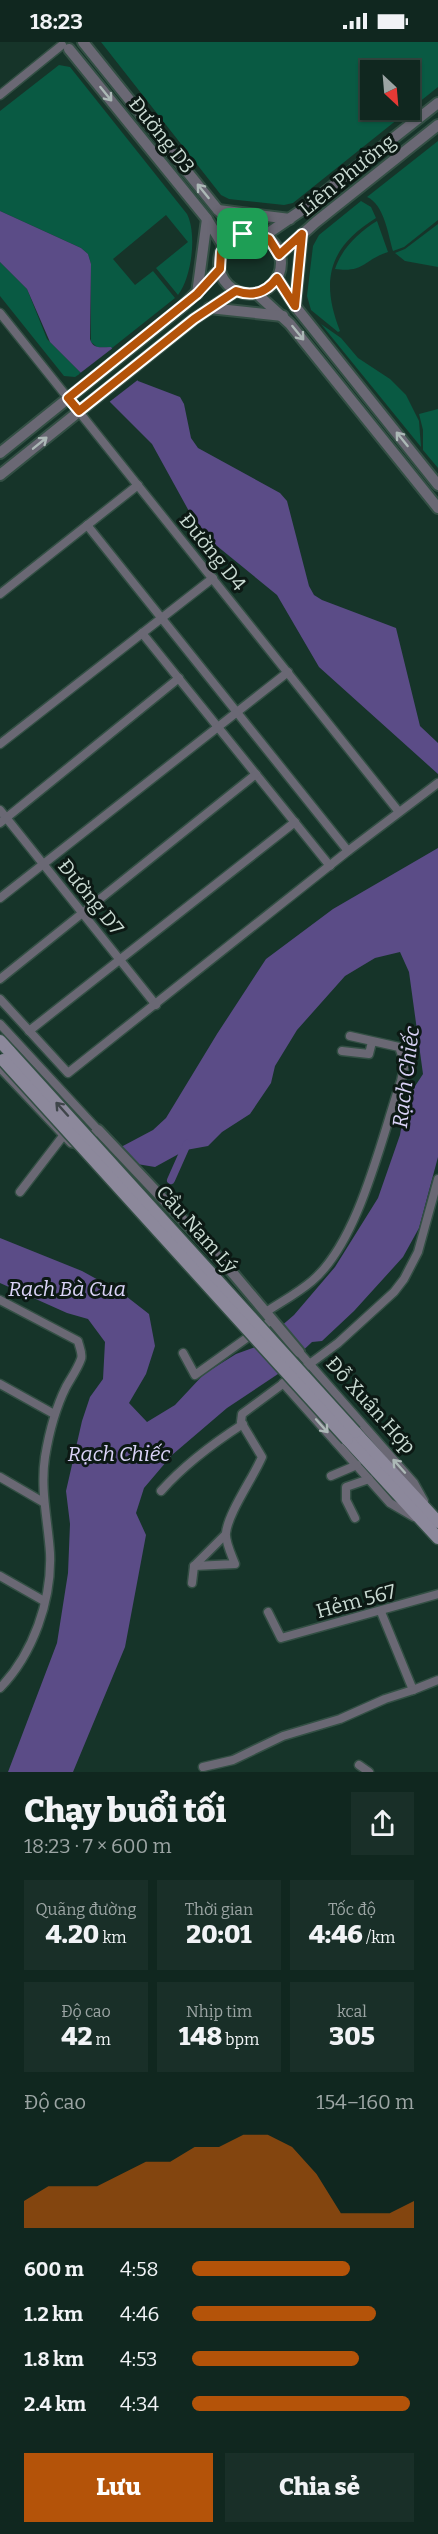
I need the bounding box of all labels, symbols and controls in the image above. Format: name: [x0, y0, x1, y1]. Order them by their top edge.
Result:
text: 18:23: [30, 8, 83, 35]
north arrow: [360, 60, 420, 120]
map controls: [360, 60, 420, 120]
one-way arrow: [100, 86, 113, 102]
street label: Đường D3: [124, 92, 200, 178]
street label: Liên Phường: [294, 129, 400, 221]
one-way arrow: [196, 183, 209, 199]
pin: [217, 208, 268, 259]
icon: arrive: [226, 217, 259, 250]
one-way arrow: [291, 325, 304, 341]
one-way arrow: [395, 431, 408, 447]
one-way arrow: [31, 437, 47, 450]
street label: Đường D4: [175, 509, 252, 596]
street label: Đường D7: [53, 854, 129, 940]
water label: Rạch Chiếc: [387, 1024, 425, 1130]
one-way arrow: [55, 1102, 69, 1117]
street label: Cầu Nam Lý: [151, 1180, 243, 1278]
water label: Rạch Bà Cua: [8, 1276, 126, 1302]
street label: Đỗ Xuân Hợp: [321, 1352, 421, 1458]
one-way arrow: [315, 1418, 329, 1433]
water label: Rạch Chiếc: [68, 1441, 170, 1467]
one-way arrow: [392, 1459, 406, 1474]
street label: Hẻm 567: [313, 1579, 399, 1623]
text: Chạy buổi tối: [24, 1791, 226, 1831]
button: share: [351, 1792, 414, 1855]
text: 18:23 · 7 × 600 m: [24, 1834, 171, 1858]
text: Quãng đường: [36, 1900, 136, 1919]
text: Thời gian: [185, 1900, 253, 1919]
text: Tốc độ: [328, 1900, 376, 1919]
text: 4.20: [45, 1919, 99, 1950]
text: 20:01: [186, 1919, 252, 1950]
text: 4:46: [309, 1919, 363, 1950]
text: km: [99, 1928, 127, 1947]
text: /km: [363, 1928, 395, 1947]
text: Độ cao: [61, 2002, 111, 2021]
text: Nhịp tim: [186, 2002, 252, 2021]
text: kcal: [337, 2002, 367, 2021]
text: 42: [61, 2021, 92, 2052]
text: 148: [179, 2021, 222, 2052]
text: 305: [329, 2021, 375, 2052]
text: m: [92, 2030, 111, 2049]
text: bpm: [222, 2030, 259, 2049]
text: Độ cao: [24, 2090, 86, 2114]
text: 154–160 m: [316, 2090, 414, 2114]
text: 600 m: [24, 2257, 84, 2281]
text: 4:58: [120, 2257, 159, 2281]
text: 1.2 km: [24, 2302, 83, 2326]
text: 4:46: [120, 2302, 159, 2326]
text: 1.8 km: [24, 2347, 84, 2371]
text: 4:53: [120, 2347, 158, 2371]
text: 2.4 km: [24, 2392, 86, 2416]
text: 4:34: [120, 2392, 159, 2416]
button: Lưu: [24, 2453, 213, 2522]
button: Chia sẻ: [225, 2453, 414, 2522]

